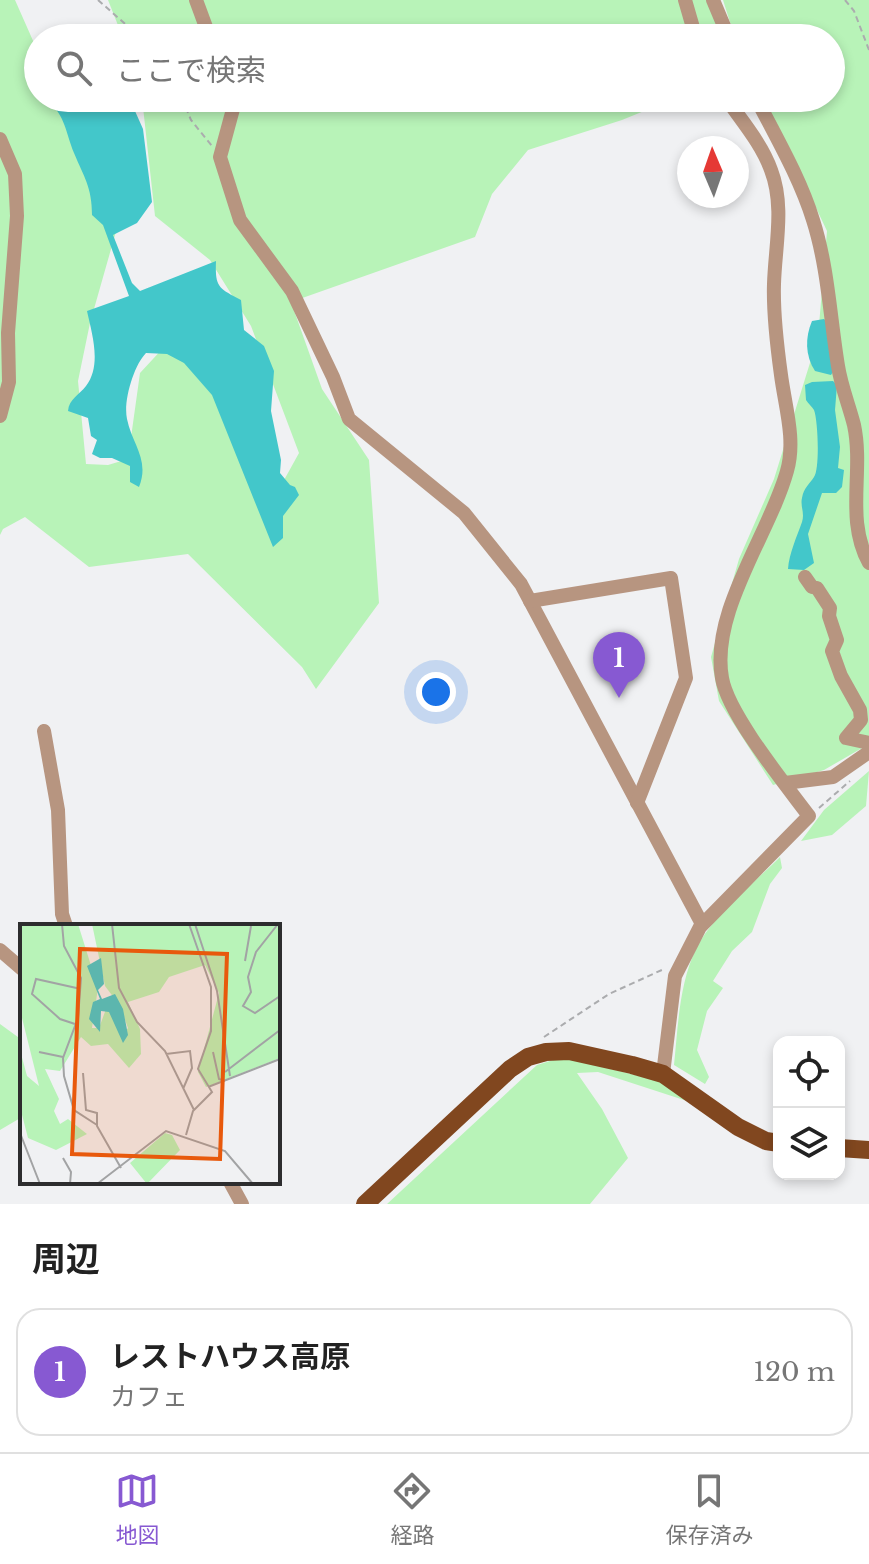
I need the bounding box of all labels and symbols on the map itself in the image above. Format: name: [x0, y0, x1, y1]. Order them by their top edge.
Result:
north arrow: [677, 136, 749, 208]
pin: 1: [593, 632, 645, 698]
your location: [416, 672, 456, 712]
inset map: [20, 924, 280, 1184]

